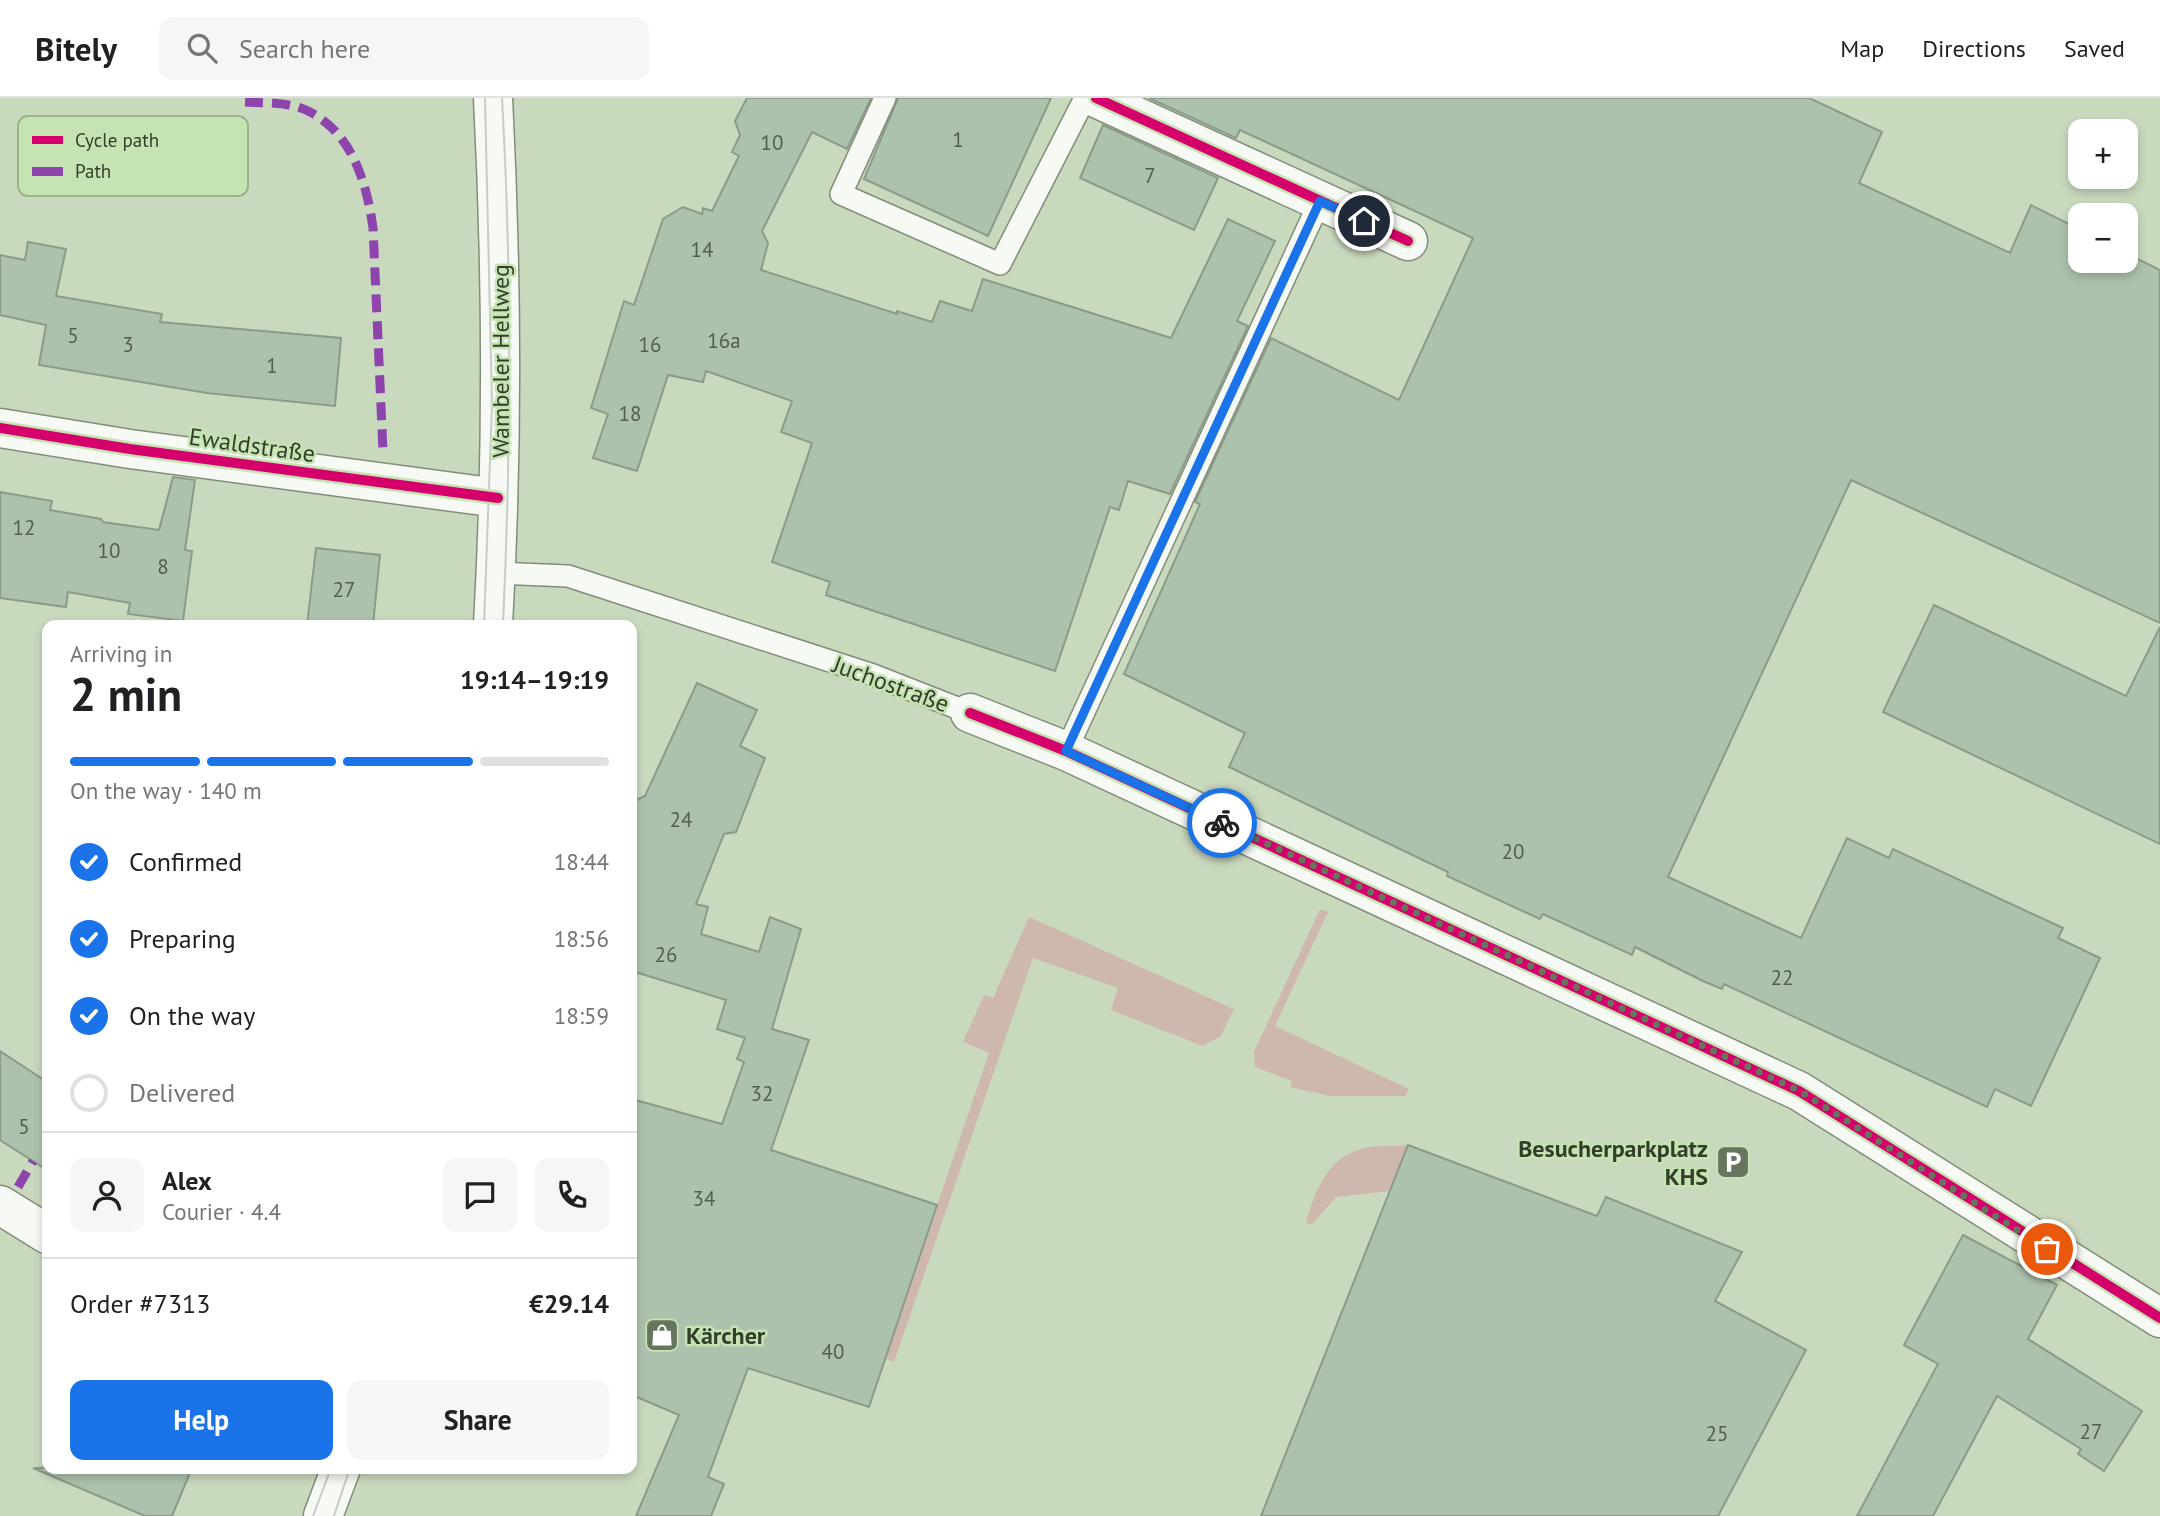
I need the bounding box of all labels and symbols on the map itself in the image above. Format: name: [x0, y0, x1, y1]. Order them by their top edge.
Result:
legend: [18, 116, 248, 196]
house number: 1: [952, 126, 964, 153]
text: Cycle path: [75, 128, 159, 152]
house number: 10: [761, 129, 783, 156]
text: Path: [75, 159, 111, 183]
house number: 7: [1144, 162, 1156, 189]
pin: [1334, 191, 1394, 251]
house number: 14: [691, 236, 713, 263]
street label: Wambeler Hellweg: [485, 264, 516, 458]
house number: 5: [67, 322, 79, 349]
house number: 16a: [707, 327, 741, 354]
house number: 3: [122, 331, 134, 358]
house number: 16: [639, 331, 661, 358]
house number: 1: [266, 352, 278, 379]
house number: 18: [619, 400, 641, 427]
street label: Ewaldstraße: [187, 421, 317, 469]
house number: 12: [13, 514, 35, 541]
house number: 10: [98, 537, 120, 564]
house number: 8: [157, 553, 169, 580]
house number: 27: [333, 576, 355, 603]
street label: Juchostraße: [828, 648, 953, 719]
courier: [1187, 788, 1257, 858]
house number: 24: [670, 806, 692, 833]
house number: 20: [1502, 838, 1524, 865]
house number: 26: [655, 941, 677, 968]
house number: 22: [1771, 964, 1793, 991]
house number: 32: [751, 1080, 773, 1107]
house number: 5: [18, 1113, 30, 1140]
place label: Besucherparkplatz KHS: [1518, 1133, 1708, 1192]
parking icon: Besucherparkplatz KHS: [1714, 1143, 1752, 1181]
house number: 34: [693, 1185, 715, 1212]
pin: [2017, 1219, 2077, 1279]
shop icon: Kärcher: [643, 1316, 681, 1354]
place label: Kärcher: [686, 1320, 766, 1351]
house number: 40: [822, 1338, 844, 1365]
house number: 27: [2080, 1418, 2102, 1445]
house number: 25: [1706, 1420, 1728, 1447]

